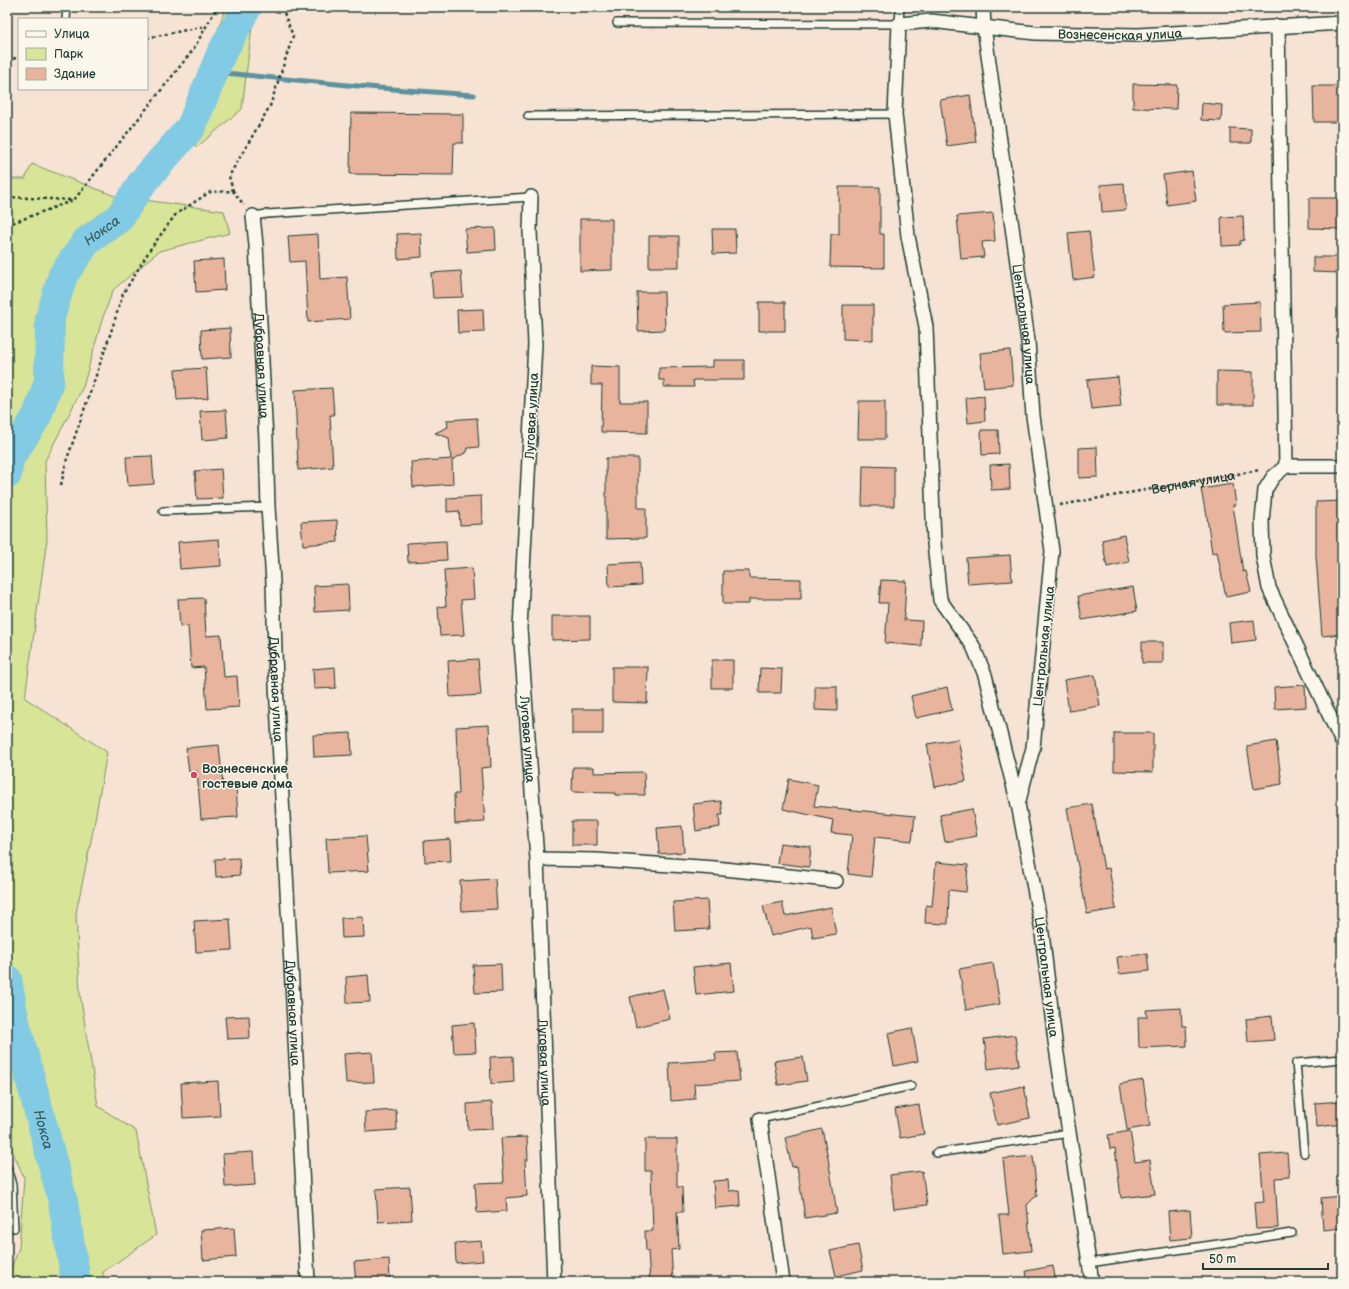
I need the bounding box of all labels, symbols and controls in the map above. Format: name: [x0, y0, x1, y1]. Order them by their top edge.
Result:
legend: [18, 18, 148, 90]
street label: Вознесенская улица: [1058, 25, 1183, 44]
text: Улица: [54, 27, 90, 42]
text: Парк: [54, 47, 84, 62]
text: Здание: [54, 67, 96, 82]
water label: Нокса: [81, 212, 123, 250]
street label: Центральная улица: [1008, 263, 1038, 385]
street label: Дубравная улица: [250, 312, 272, 419]
street label: Луговая улица: [522, 372, 542, 461]
street label: Верная улица: [1150, 467, 1237, 498]
street label: Центральная улица: [1030, 585, 1058, 707]
street label: Дубравная улица: [266, 636, 286, 743]
street label: Луговая улица: [516, 694, 538, 784]
place label: Вознесенские гостевые дома: [202, 761, 293, 792]
marker: Вознесенские гостевые дома: [189, 770, 199, 780]
street label: Центральная улица: [1031, 916, 1062, 1039]
street label: Дубравная улица: [282, 960, 303, 1067]
street label: Луговая улица: [534, 1018, 554, 1107]
water label: Нокса: [30, 1108, 57, 1151]
scale bar: [1203, 1245, 1328, 1271]
text: 50 m: [1209, 1252, 1236, 1267]

